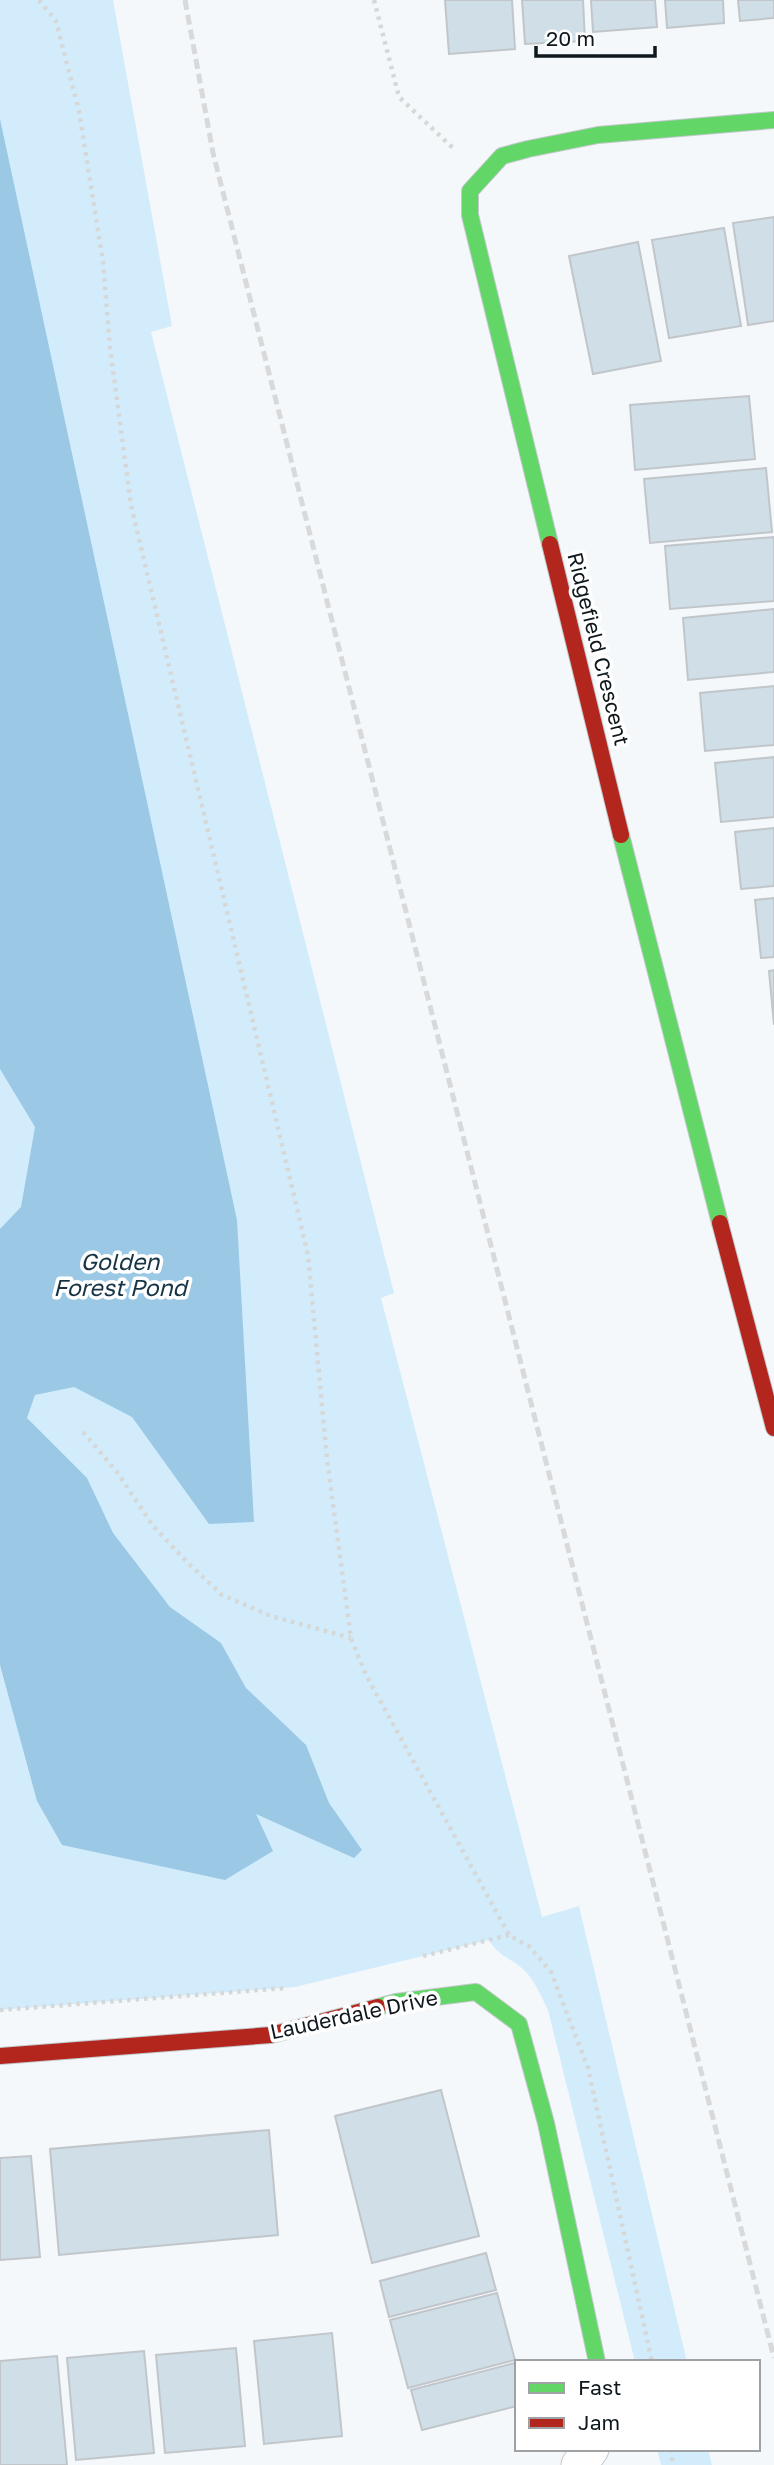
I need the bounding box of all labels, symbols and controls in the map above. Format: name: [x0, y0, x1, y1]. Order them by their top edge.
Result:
scale bar: [536, 14, 655, 58]
text: 20 m: [546, 25, 595, 51]
street label: Ridgefield Crescent: [562, 549, 636, 748]
water label: Golden Forest Pond: [53, 1247, 190, 1301]
street label: Lauderdale Drive: [268, 1984, 440, 2044]
legend: [515, 2360, 760, 2451]
text: Fast: [578, 2374, 621, 2400]
text: Jam: [578, 2409, 620, 2435]

